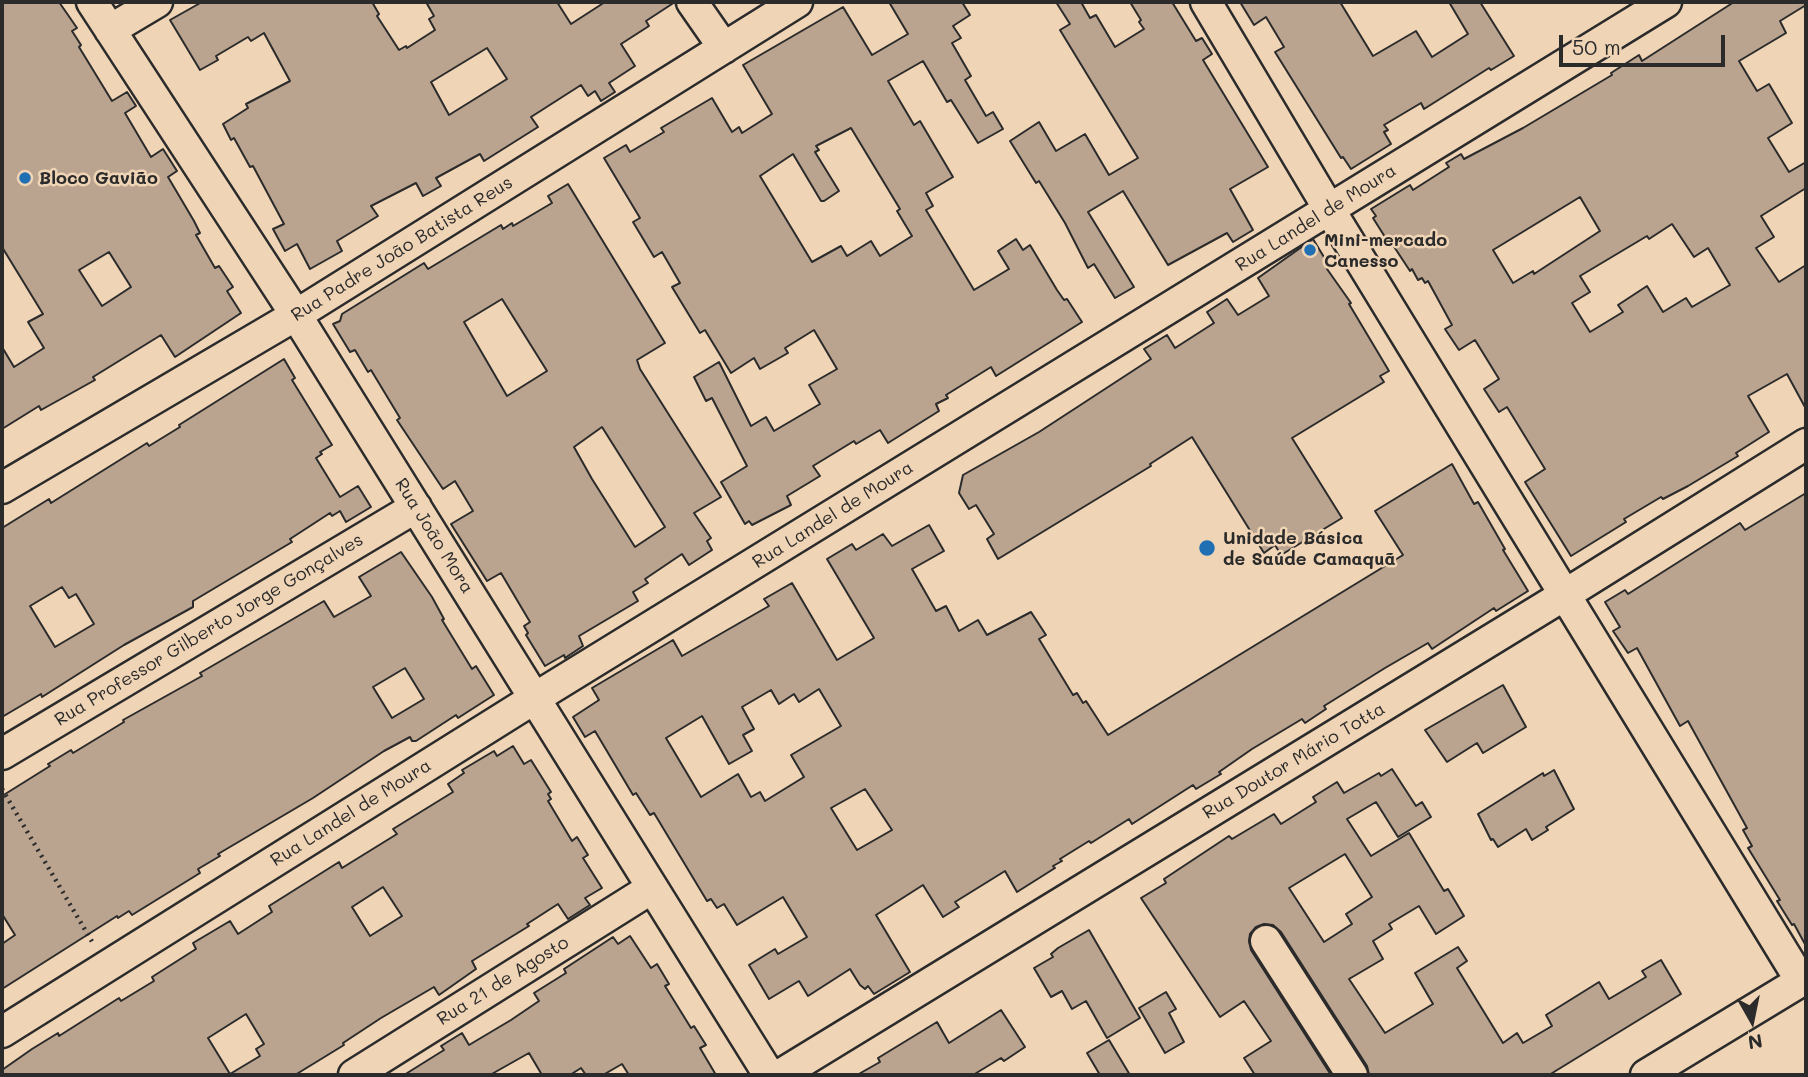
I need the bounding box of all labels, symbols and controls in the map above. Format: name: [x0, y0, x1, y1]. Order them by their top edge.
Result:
scale bar: [1563, 21, 1729, 65]
text: 50 m: [1572, 33, 1621, 60]
street label: Rua Landel de Moura: [1232, 160, 1400, 276]
place label: Bloco Gavião: [39, 167, 158, 189]
marker: Bloco Gavião: [17, 170, 33, 186]
street label: Rua Padre João Batista Reus: [287, 172, 517, 326]
place label: Mini-mercado Canesso: [1324, 229, 1447, 272]
marker: Mini-mercado Canesso: [1302, 242, 1318, 258]
street label: Rua Landel de Moura: [749, 457, 917, 573]
street label: Rua João Mora: [390, 474, 478, 598]
place label: Unidade Básica de Saúde Camaquã: [1223, 527, 1396, 570]
street label: Rua Professor Gilberto Jorge Gonçalves: [51, 529, 367, 731]
marker: Unidade Básica de Saúde Camaquã: [1197, 538, 1217, 558]
street label: Rua Doutor Mário Totta: [1199, 698, 1389, 824]
street label: Rua Landel de Moura: [267, 755, 435, 871]
street label: Rua 21 de Agosto: [433, 932, 573, 1030]
north arrow: [1717, 986, 1787, 1056]
text: N: [1746, 1029, 1764, 1056]

